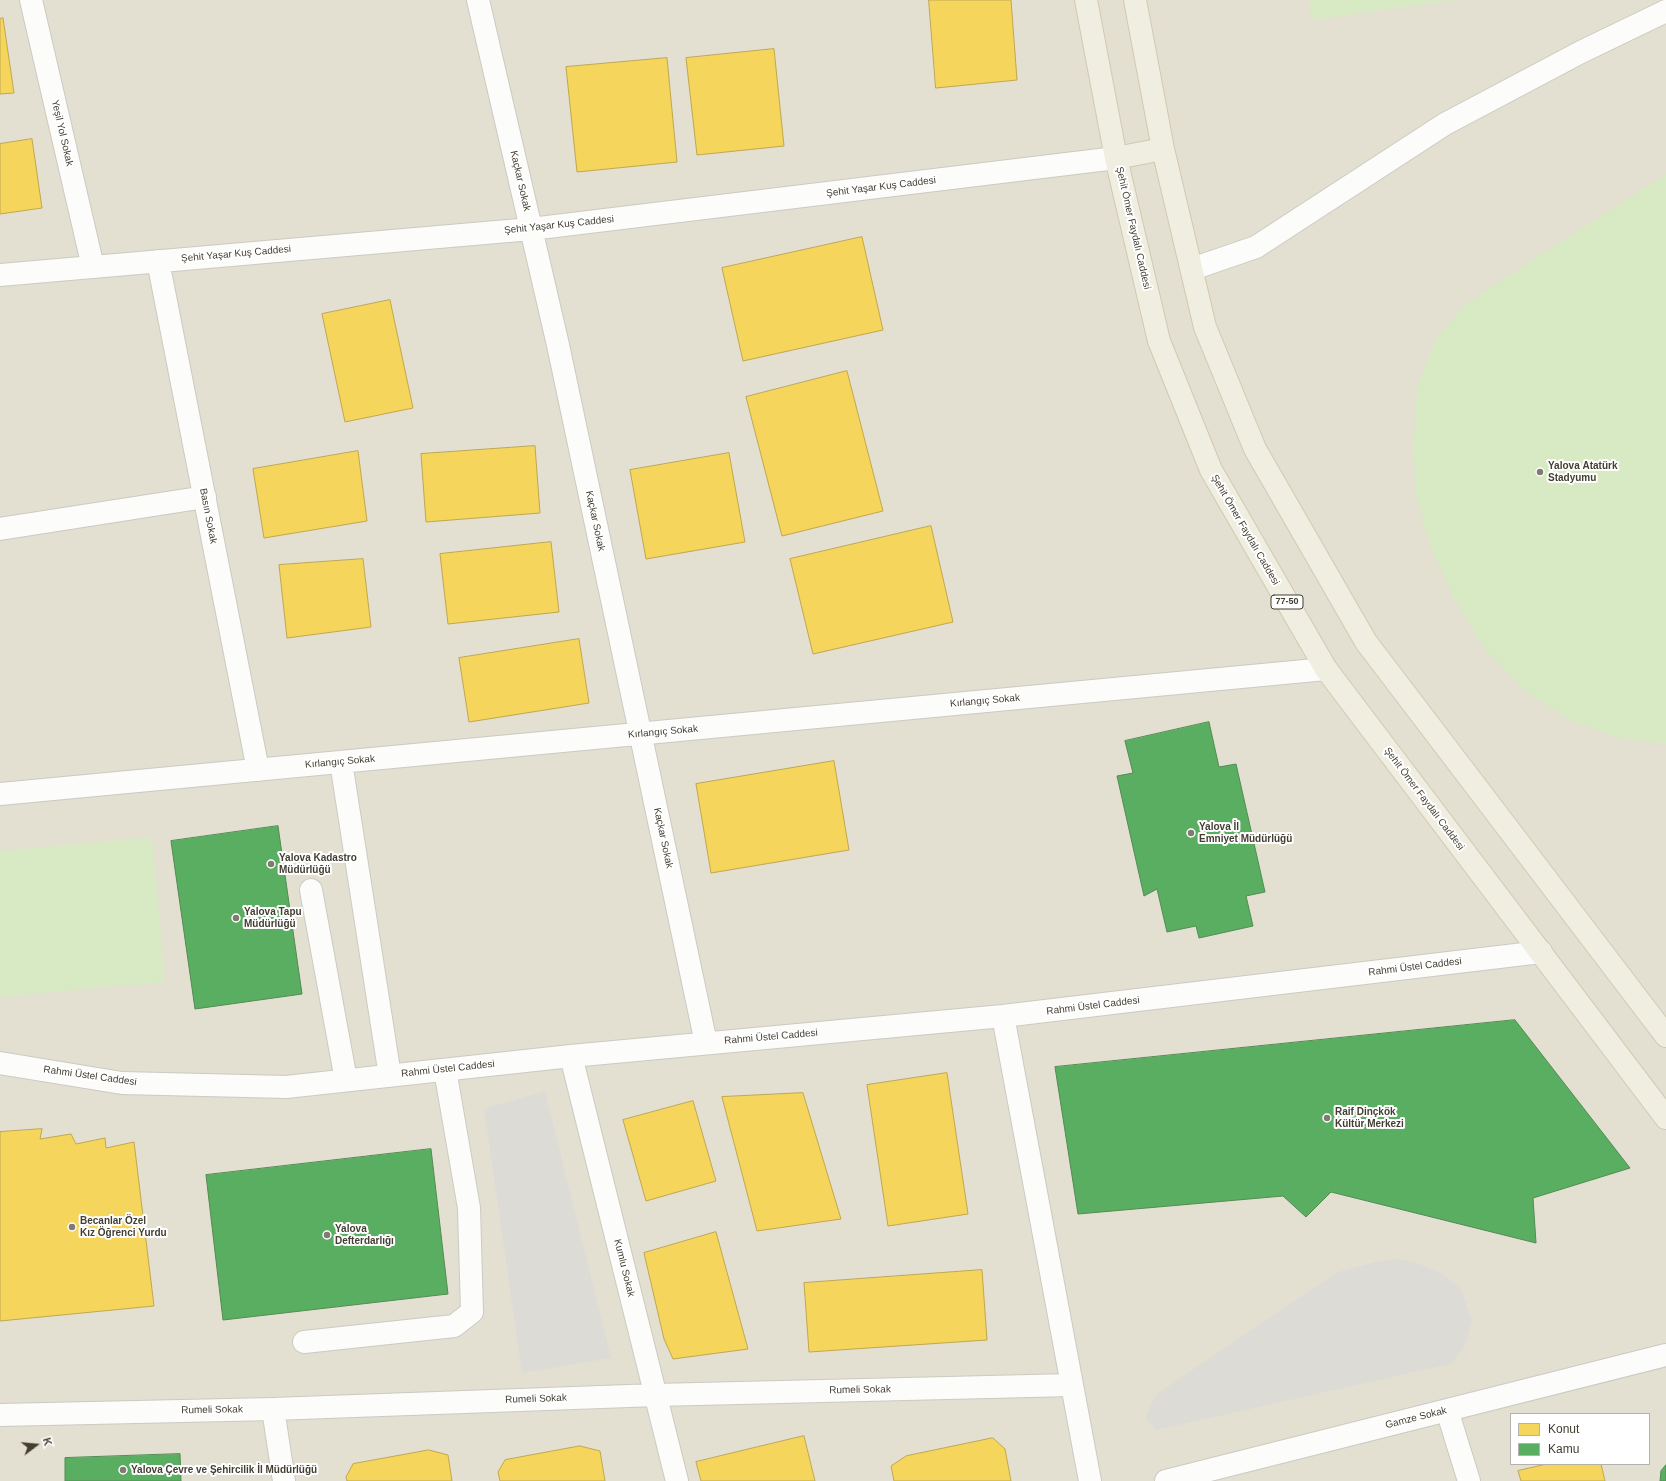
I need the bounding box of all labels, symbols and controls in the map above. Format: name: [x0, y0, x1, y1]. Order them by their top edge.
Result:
street label: Yeşil Yol Sokak: [49, 99, 75, 167]
street label: Kaçkar Sokak: [507, 150, 533, 212]
street label: Şehit Ömer Faydalı Caddesi: [1113, 165, 1153, 291]
street label: Şehit Yaşar Kuş Caddesi: [825, 174, 937, 200]
street label: Şehit Yaşar Kuş Caddesi: [503, 213, 615, 237]
street label: Şehit Yaşar Kuş Caddesi: [180, 243, 292, 265]
place label: Yalova Atatürk Stadyumu: [1548, 460, 1617, 484]
marker: Yalova Atatürk Stadyumu: [1535, 467, 1545, 477]
street label: Şehit Ömer Faydalı Caddesi: [1208, 473, 1282, 587]
street label: Basın Sokak: [197, 487, 219, 545]
street label: Kaçkar Sokak: [583, 490, 607, 552]
road number: 77-50: [1271, 595, 1303, 609]
street label: Kırlangıç Sokak: [950, 692, 1020, 710]
street label: Kırlangıç Sokak: [628, 723, 698, 741]
street label: Şehit Ömer Faydalı Caddesi: [1381, 745, 1467, 853]
street label: Kırlangıç Sokak: [305, 753, 375, 771]
street label: Kaçkar Sokak: [651, 807, 675, 869]
place label: Yalova İl Emniyet Müdürlüğü: [1199, 821, 1292, 844]
marker: Yalova İl Emniyet Müdürlüğü: [1186, 828, 1196, 838]
place label: Yalova Kadastro Müdürlüğü: [279, 852, 357, 876]
marker: Yalova Kadastro Müdürlüğü: [266, 859, 276, 869]
place label: Yalova Tapu Müdürlüğü: [244, 906, 302, 930]
marker: Yalova Tapu Müdürlüğü: [231, 913, 241, 923]
street label: Rahmi Üstel Caddesi: [1368, 955, 1462, 979]
street label: Rahmi Üstel Caddesi: [1046, 994, 1140, 1018]
street label: Rahmi Üstel Caddesi: [724, 1027, 818, 1047]
street label: Rahmi Üstel Caddesi: [401, 1058, 495, 1080]
street label: Rahmi Üstel Caddesi: [43, 1064, 137, 1088]
place label: Raif Dinçkök Kültür Merkezi: [1335, 1106, 1404, 1130]
marker: Raif Dinçkök Kültür Merkezi: [1322, 1113, 1332, 1123]
place label: Becanlar Özel Kız Öğrenci Yurdu: [80, 1215, 167, 1238]
marker: Becanlar Özel Kız Öğrenci Yurdu: [67, 1222, 77, 1232]
place label: Yalova Defterdarlığı: [335, 1223, 394, 1246]
marker: Yalova Defterdarlığı: [322, 1230, 332, 1240]
street label: Kumlu Sokak: [611, 1238, 637, 1298]
street label: Rumeli Sokak: [829, 1383, 891, 1397]
street label: Rumeli Sokak: [505, 1392, 567, 1406]
street label: Rumeli Sokak: [181, 1403, 243, 1417]
street label: Gamze Sokak: [1384, 1405, 1448, 1431]
legend: [1510, 1413, 1650, 1465]
text: Konut: [1548, 1422, 1579, 1436]
north arrow: [16, 1425, 56, 1465]
text: K: [41, 1436, 54, 1447]
text: Kamu: [1548, 1442, 1579, 1456]
place label: Yalova Çevre ve Şehircilik İl Müdürlüğü: [131, 1464, 317, 1476]
marker: Yalova Çevre ve Şehircilik İl Müdürlüğü: [118, 1465, 128, 1475]

